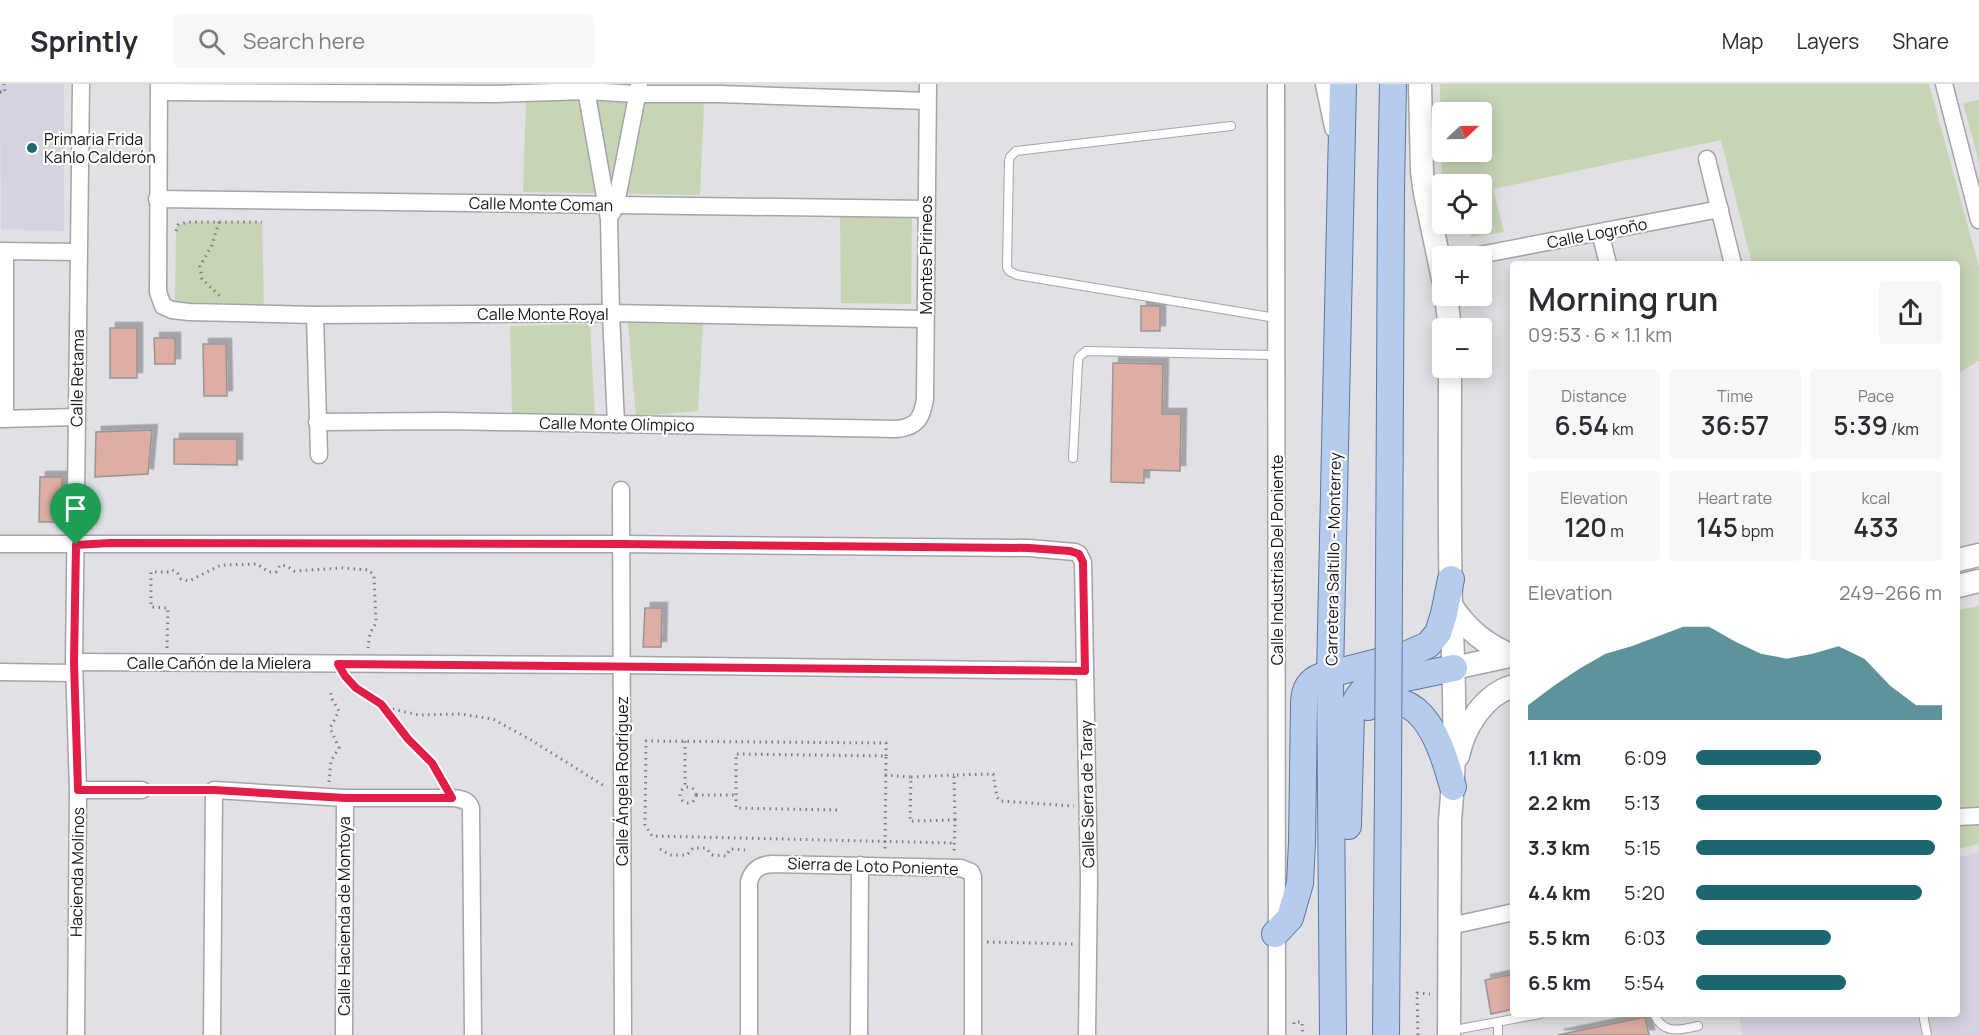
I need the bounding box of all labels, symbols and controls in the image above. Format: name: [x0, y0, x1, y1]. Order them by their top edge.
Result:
search box: [174, 14, 594, 68]
text: Sprintly: [30, 22, 138, 60]
icon: search: [195, 25, 228, 58]
text: Search here: [243, 26, 365, 56]
text: Map: [1722, 27, 1763, 55]
text: Layers: [1796, 27, 1859, 55]
text: Share: [1892, 27, 1949, 55]
north arrow: [1432, 102, 1492, 162]
map controls: [1432, 102, 1492, 378]
place label: Primaria Frida Kahlo Calderón: [44, 128, 156, 168]
marker: Primaria Frida Kahlo Calderón: [25, 141, 39, 155]
button: locate: [1432, 174, 1492, 234]
street label: Calle Monte Coman: [469, 192, 613, 216]
street label: Montes Pirineos: [915, 196, 937, 314]
street label: Calle Logroño: [1545, 213, 1649, 253]
button: +: [1432, 246, 1492, 306]
text: Morning run: [1528, 276, 1718, 321]
button: share: [1879, 281, 1942, 344]
street label: Calle Monte Royal: [477, 303, 609, 325]
button: −: [1432, 318, 1492, 378]
text: 09:53 · 6 × 1.1 km: [1528, 321, 1672, 348]
street label: Calle Retama: [65, 329, 89, 427]
text: Distance: [1561, 385, 1627, 407]
text: Time: [1717, 385, 1753, 407]
text: Pace: [1858, 385, 1894, 407]
text: 6.54: [1554, 407, 1609, 443]
text: 36:57: [1701, 407, 1769, 443]
text: 5:39: [1833, 407, 1888, 443]
street label: Calle Monte Olímpico: [539, 412, 695, 436]
text: km: [1609, 418, 1634, 440]
text: /km: [1888, 418, 1919, 440]
street label: Carretera Saltillo - Monterrey: [1320, 451, 1346, 666]
street label: Calle Industrias Del Poniente: [1266, 455, 1288, 665]
pin: [50, 483, 101, 545]
text: Elevation: [1560, 487, 1628, 509]
text: Heart rate: [1698, 487, 1772, 509]
text: kcal: [1861, 487, 1891, 509]
icon: arrive: [59, 492, 92, 525]
text: 120: [1564, 509, 1607, 545]
text: 145: [1696, 509, 1738, 545]
text: 433: [1853, 509, 1899, 545]
text: m: [1607, 520, 1624, 542]
text: bpm: [1738, 520, 1774, 542]
text: Elevation: [1528, 579, 1612, 606]
text: 249–266 m: [1839, 579, 1942, 606]
street label: Calle Cañón de la Mielera: [127, 652, 311, 674]
street label: Calle Ángela Rodríguez: [611, 696, 633, 866]
street label: Calle Sierra de Taray: [1075, 719, 1099, 868]
text: 1.1 km: [1528, 744, 1581, 771]
text: 6:09: [1624, 744, 1667, 771]
text: 2.2 km: [1528, 789, 1591, 816]
text: 5:13: [1624, 789, 1660, 816]
street label: Hacienda Molinos: [65, 807, 89, 937]
street label: Calle Hacienda de Montoya: [333, 816, 355, 1016]
text: 3.3 km: [1528, 834, 1590, 861]
text: 5:15: [1624, 834, 1661, 861]
street label: Sierra de Loto Poniente: [787, 852, 959, 880]
text: 4.4 km: [1528, 879, 1591, 906]
text: 5:20: [1624, 879, 1665, 906]
text: 5.5 km: [1528, 924, 1590, 951]
text: 6:03: [1624, 924, 1666, 951]
text: 6.5 km: [1528, 969, 1591, 996]
text: 5:54: [1624, 969, 1665, 996]

